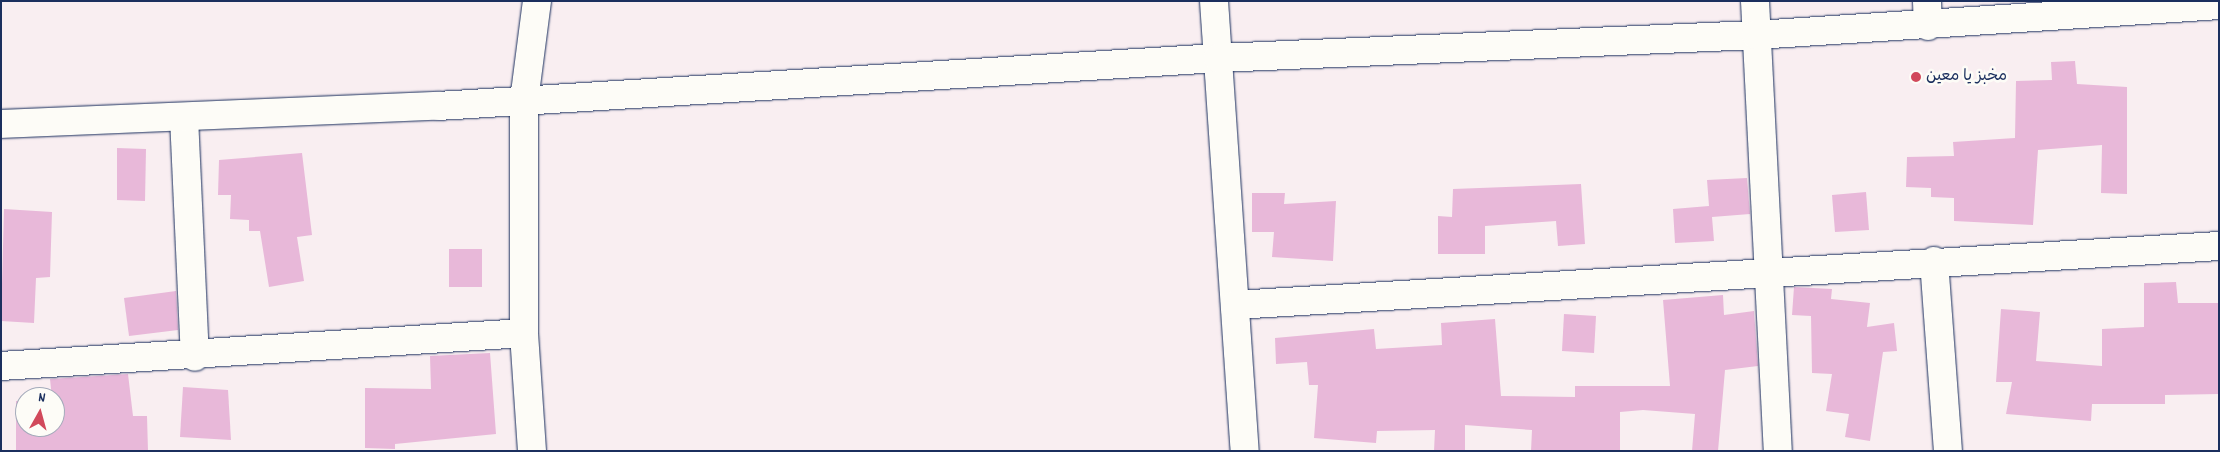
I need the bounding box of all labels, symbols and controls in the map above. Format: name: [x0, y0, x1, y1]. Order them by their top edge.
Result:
place label: مخبز يا معين: [1926, 67, 2007, 87]
marker: مخبز يا معين: [1910, 71, 1922, 83]
north arrow: [15, 387, 65, 437]
text: N: [37, 388, 46, 408]

